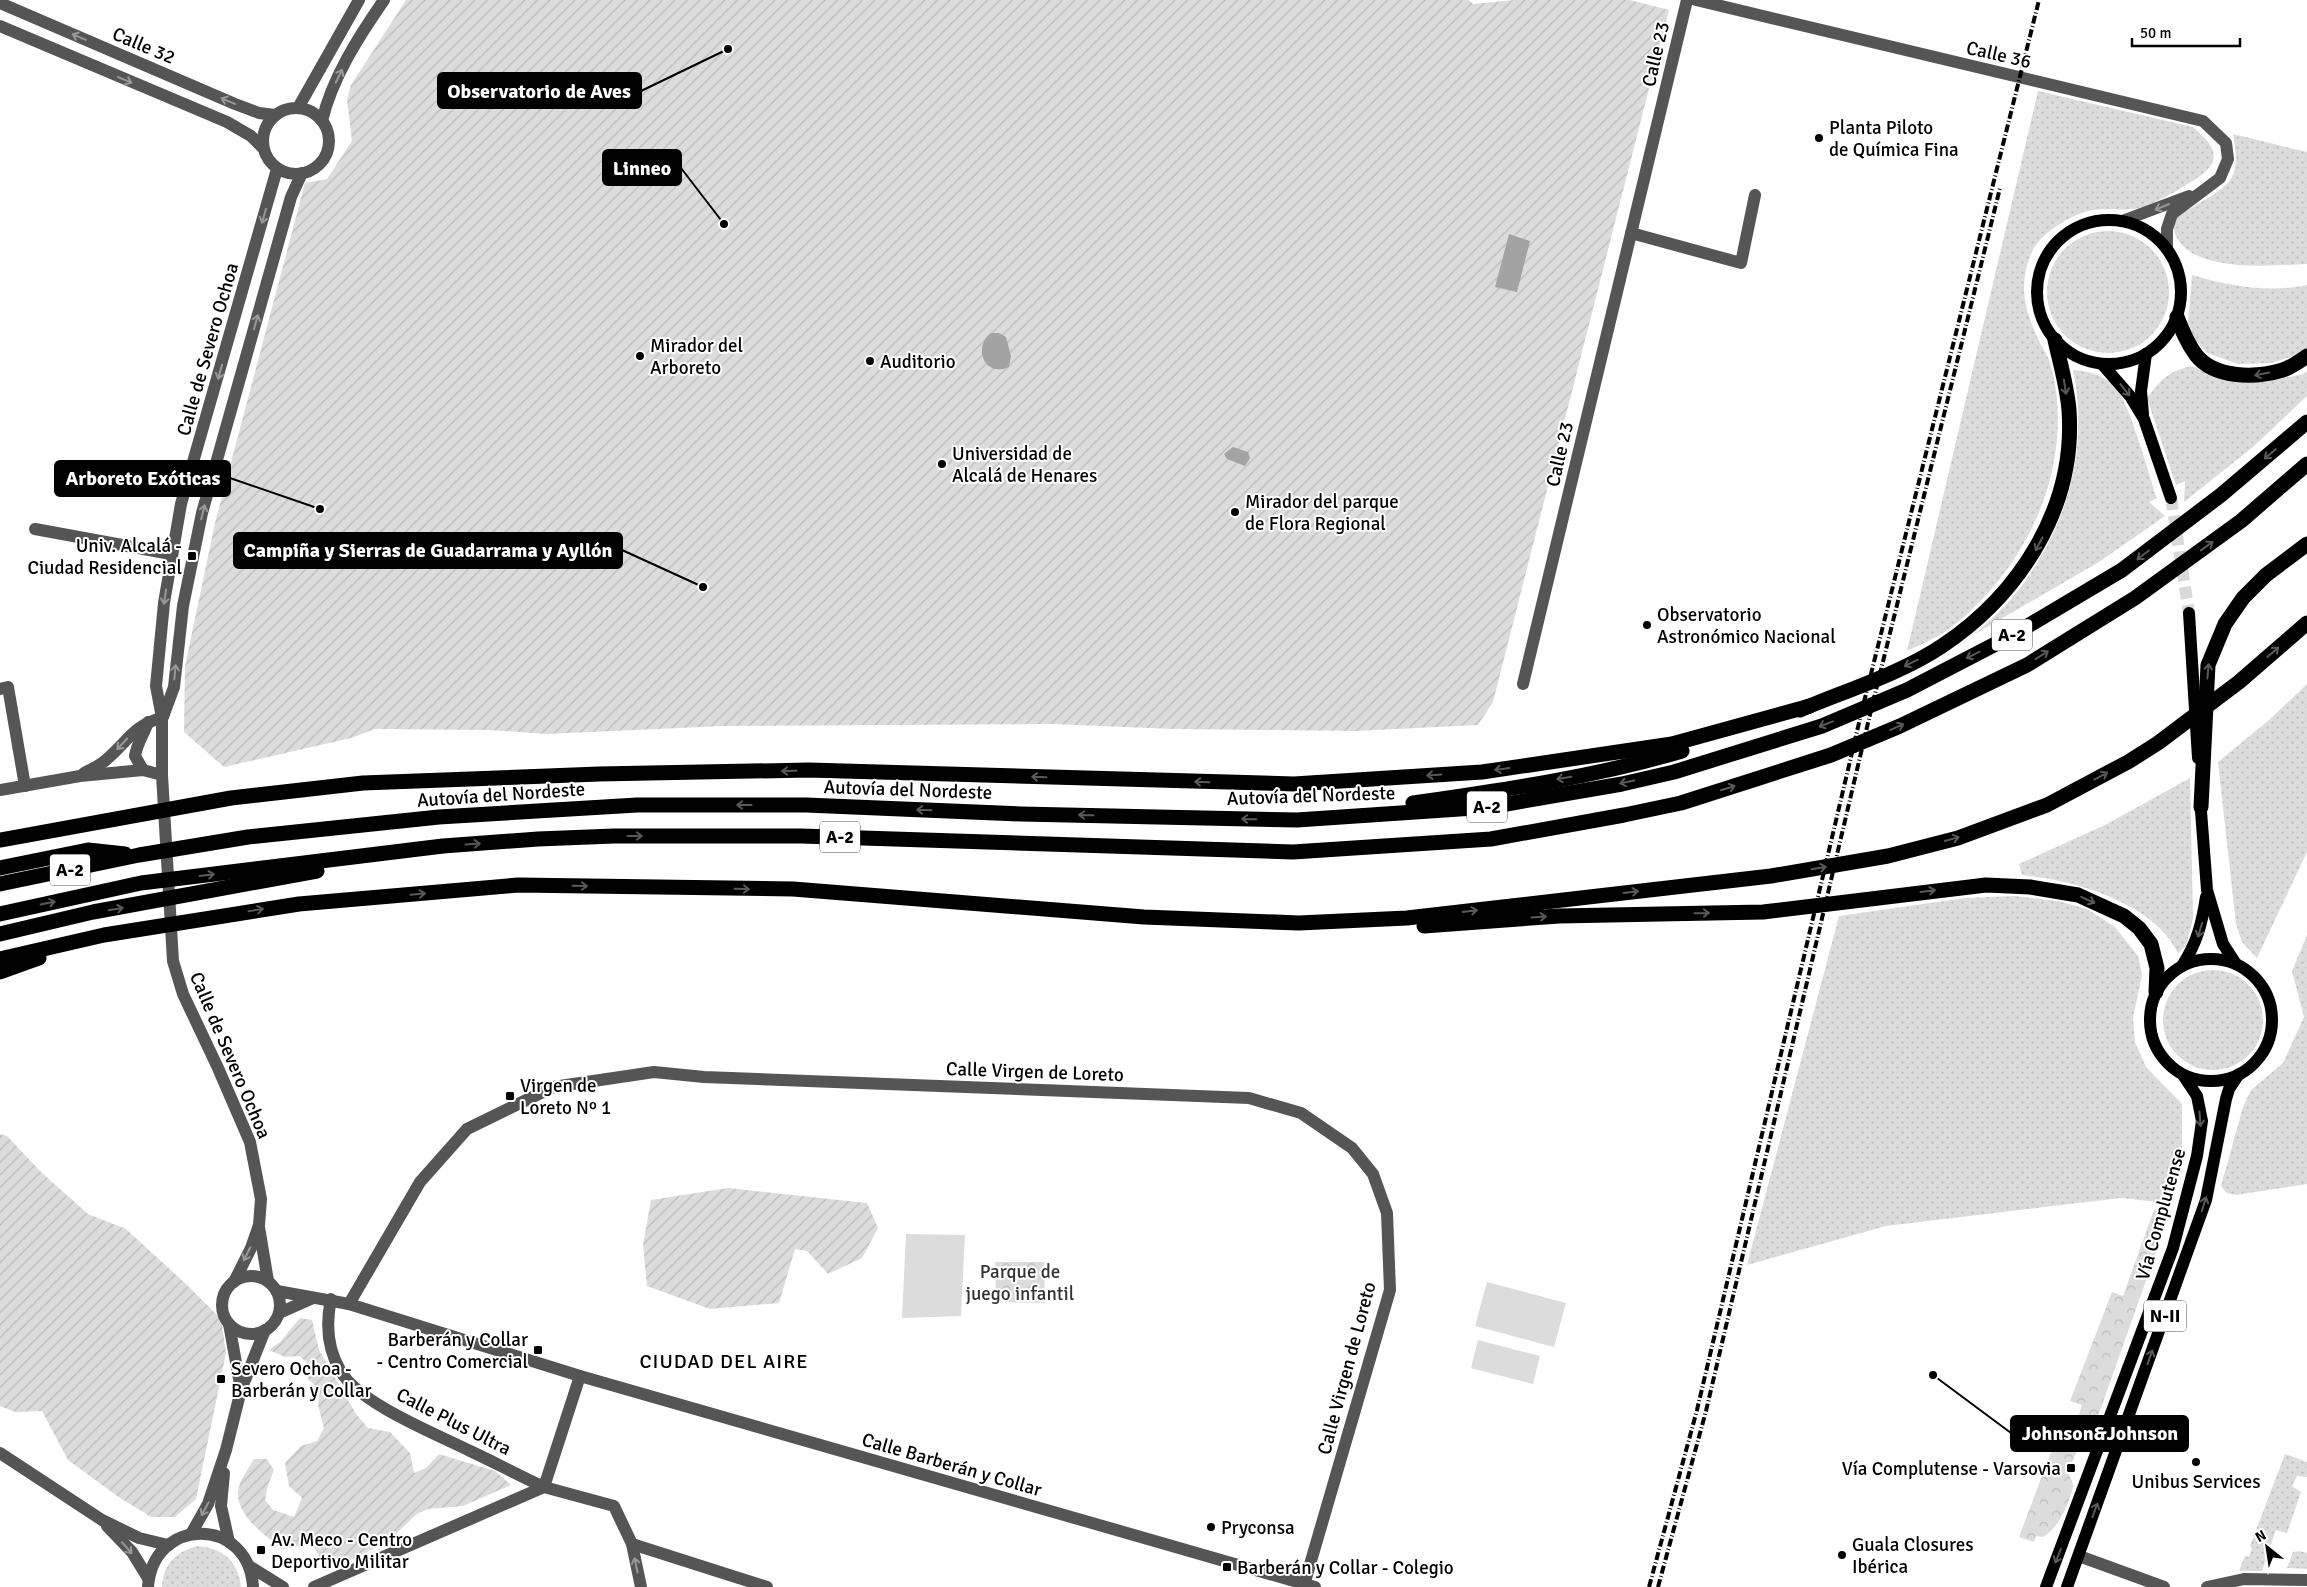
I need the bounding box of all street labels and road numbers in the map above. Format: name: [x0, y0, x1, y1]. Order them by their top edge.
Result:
street label: Calle 23: [1637, 19, 1675, 89]
street label: Calle 32: [109, 22, 179, 70]
street label: Calle 36: [1964, 36, 2034, 74]
street label: Calle de Severo Ochoa: [172, 260, 244, 439]
street label: Calle 23: [1541, 419, 1579, 489]
road number: A-2: [1992, 620, 2032, 650]
street label: Autovía del Nordeste: [823, 775, 993, 805]
street label: Autovía del Nordeste: [416, 777, 586, 813]
street label: Autovía del Nordeste: [1226, 781, 1396, 811]
road number: A-2: [1467, 792, 1507, 822]
road number: A-2: [820, 822, 860, 852]
road number: A-2: [50, 854, 90, 886]
street label: Calle de Severo Ochoa: [184, 968, 276, 1142]
street label: Calle Virgen de Loreto: [946, 1057, 1124, 1087]
street label: Vía Complutense: [2131, 1145, 2191, 1283]
street label: Calle Virgen de Loreto: [1312, 1279, 1382, 1457]
road number: N-II: [2144, 1300, 2186, 1332]
street label: Calle Plus Ultra: [392, 1383, 515, 1461]
street label: Calle Barberán y Collar: [859, 1428, 1044, 1502]

